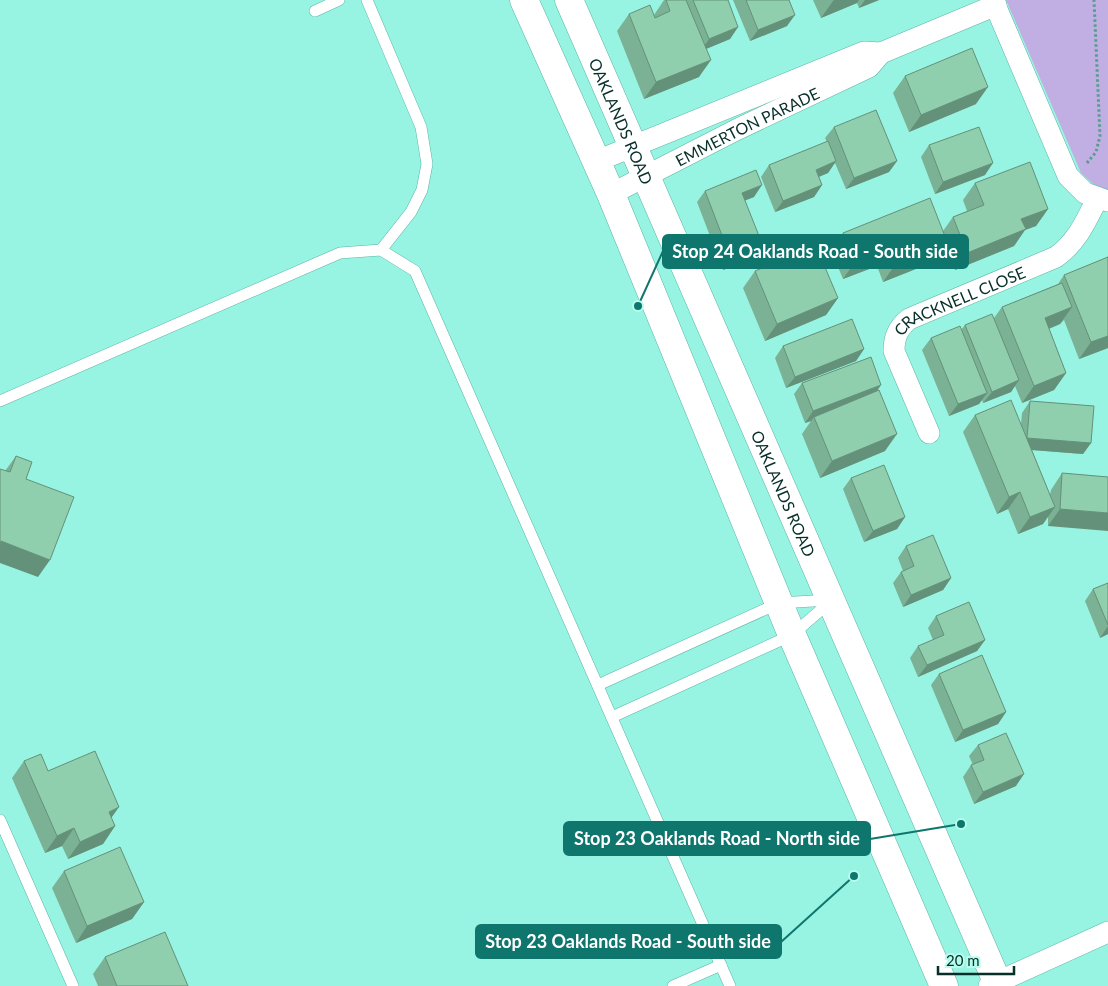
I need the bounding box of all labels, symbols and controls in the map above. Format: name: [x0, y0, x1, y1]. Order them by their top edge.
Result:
street label: OAKLANDS ROAD: [586, 55, 658, 187]
street label: EMMERTON PARADE: [672, 83, 822, 169]
callout: Stop 24 Oaklands Road - South side: [663, 235, 968, 268]
text: Stop 24 Oaklands Road - South side: [672, 240, 958, 262]
street label: CRACKNELL CLOSE: [889, 262, 1028, 338]
street label: OAKLANDS ROAD: [748, 427, 820, 559]
callout: Stop 23 Oaklands Road - North side: [564, 822, 870, 855]
text: Stop 23 Oaklands Road - North side: [574, 827, 860, 849]
callout: Stop 23 Oaklands Road - South side: [476, 925, 781, 958]
text: Stop 23 Oaklands Road - South side: [485, 930, 771, 952]
scale bar: [938, 944, 1014, 976]
text: 20 m: [946, 951, 980, 969]

